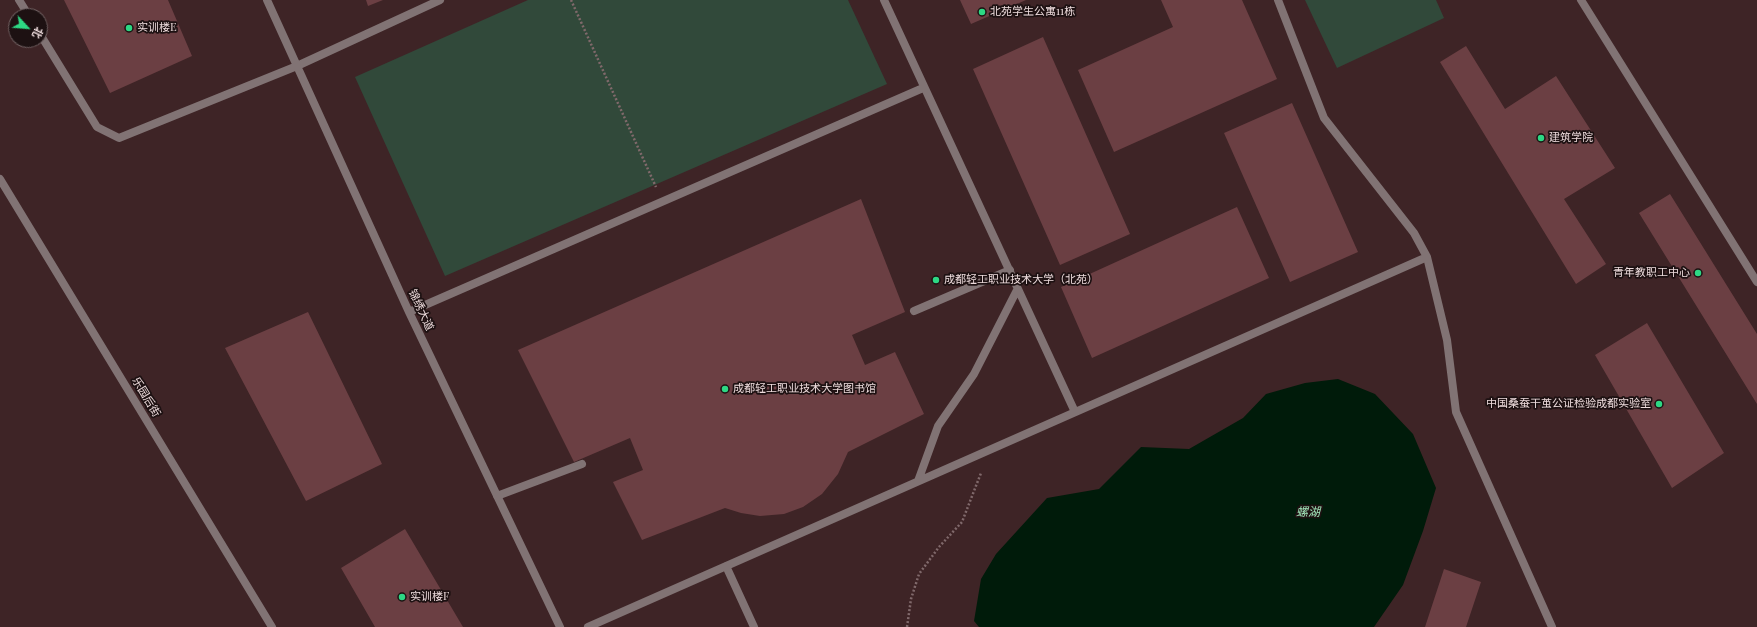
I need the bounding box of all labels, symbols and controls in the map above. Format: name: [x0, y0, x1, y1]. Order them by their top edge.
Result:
place label: 北苑学生公寓11栋: [990, 5, 1075, 19]
marker: 北苑学生公寓11栋: [977, 7, 987, 17]
north arrow: [8, 8, 48, 48]
place label: 实训楼E: [137, 21, 177, 35]
marker: 实训楼E: [124, 23, 134, 33]
text: 北: [29, 25, 47, 41]
place label: 建筑学院: [1549, 131, 1593, 145]
marker: 建筑学院: [1536, 133, 1546, 143]
place label: 青年教职工中心: [1613, 266, 1690, 280]
marker: 青年教职工中心: [1693, 268, 1703, 278]
place label: 成都轻工职业技术大学（北苑）: [944, 273, 1098, 287]
marker: 成都轻工职业技术大学（北苑）: [931, 275, 941, 285]
street label: 锦绣大道: [406, 287, 436, 333]
street label: 乐园后街: [129, 375, 163, 419]
place label: 成都轻工职业技术大学图书馆: [733, 382, 876, 396]
marker: 成都轻工职业技术大学图书馆: [720, 384, 730, 394]
place label: 中国桑蚕干茧公证检验成都实验室: [1486, 397, 1651, 411]
marker: 中国桑蚕干茧公证检验成都实验室: [1654, 399, 1664, 409]
water label: 螺湖: [1296, 505, 1320, 519]
place label: 实训楼F: [410, 590, 449, 604]
marker: 实训楼F: [397, 592, 407, 602]

